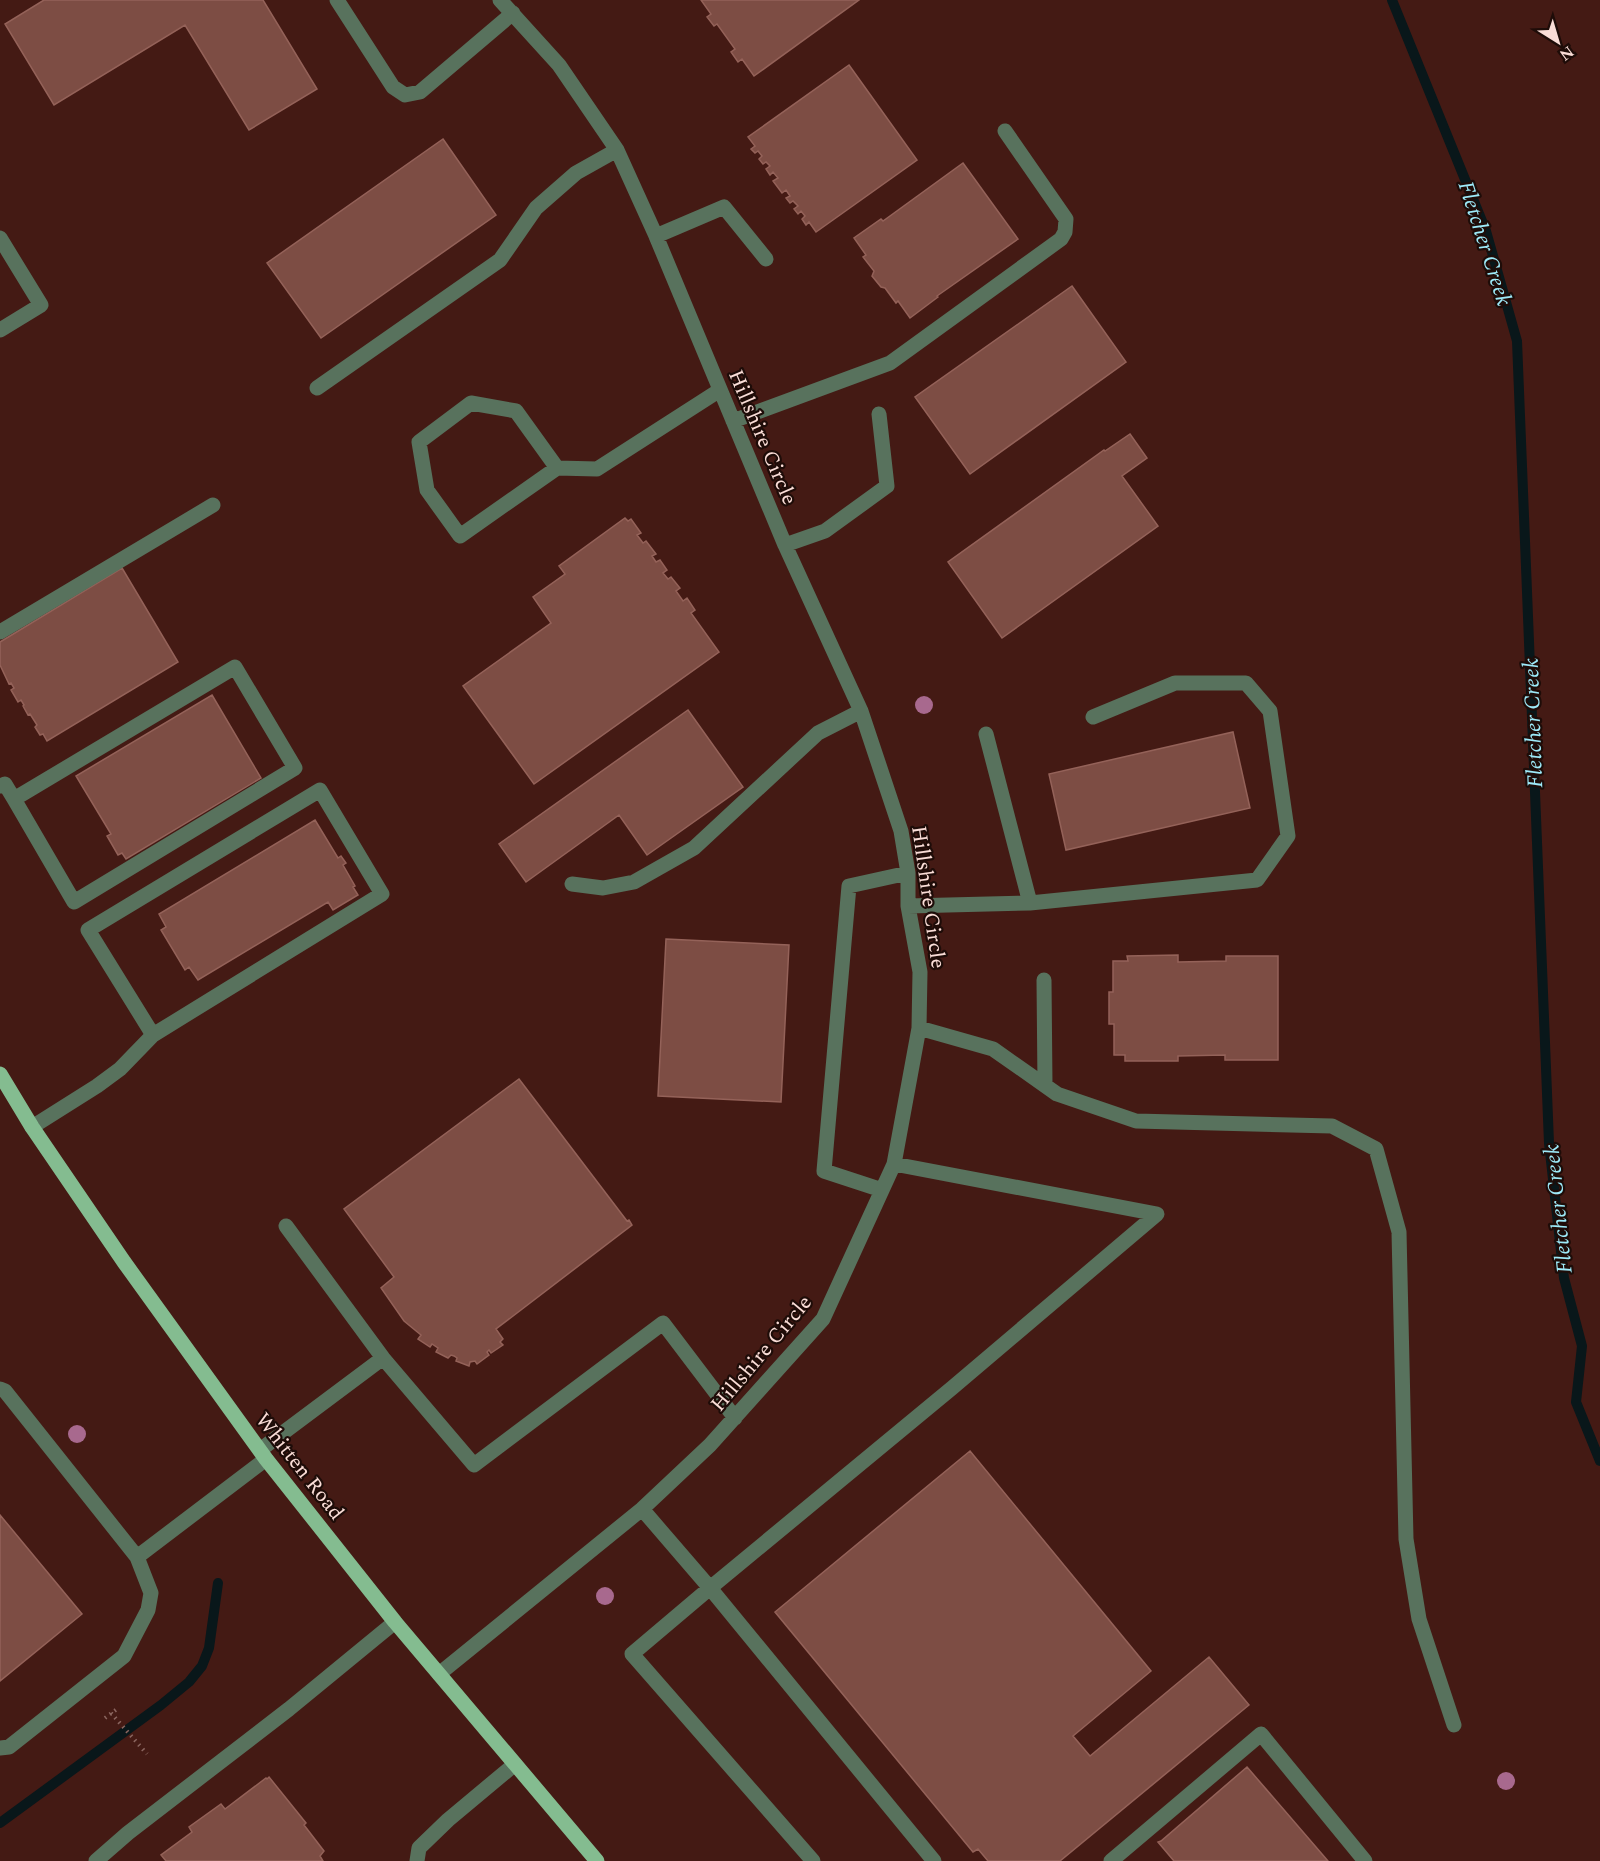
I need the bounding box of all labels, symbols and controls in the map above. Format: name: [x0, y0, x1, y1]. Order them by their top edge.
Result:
north arrow: [1528, 12, 1588, 72]
text: N: [1554, 40, 1579, 67]
water label: Fletcher Creek: [1449, 177, 1520, 310]
street label: Hillshire Circle: [719, 365, 805, 510]
water label: Fletcher Creek: [1515, 657, 1552, 788]
street label: Hillshire Circle: [902, 824, 954, 971]
water label: Fletcher Creek: [1535, 1143, 1582, 1275]
street label: Hillshire Circle: [703, 1288, 820, 1419]
street label: Whitten Road: [247, 1406, 352, 1527]

